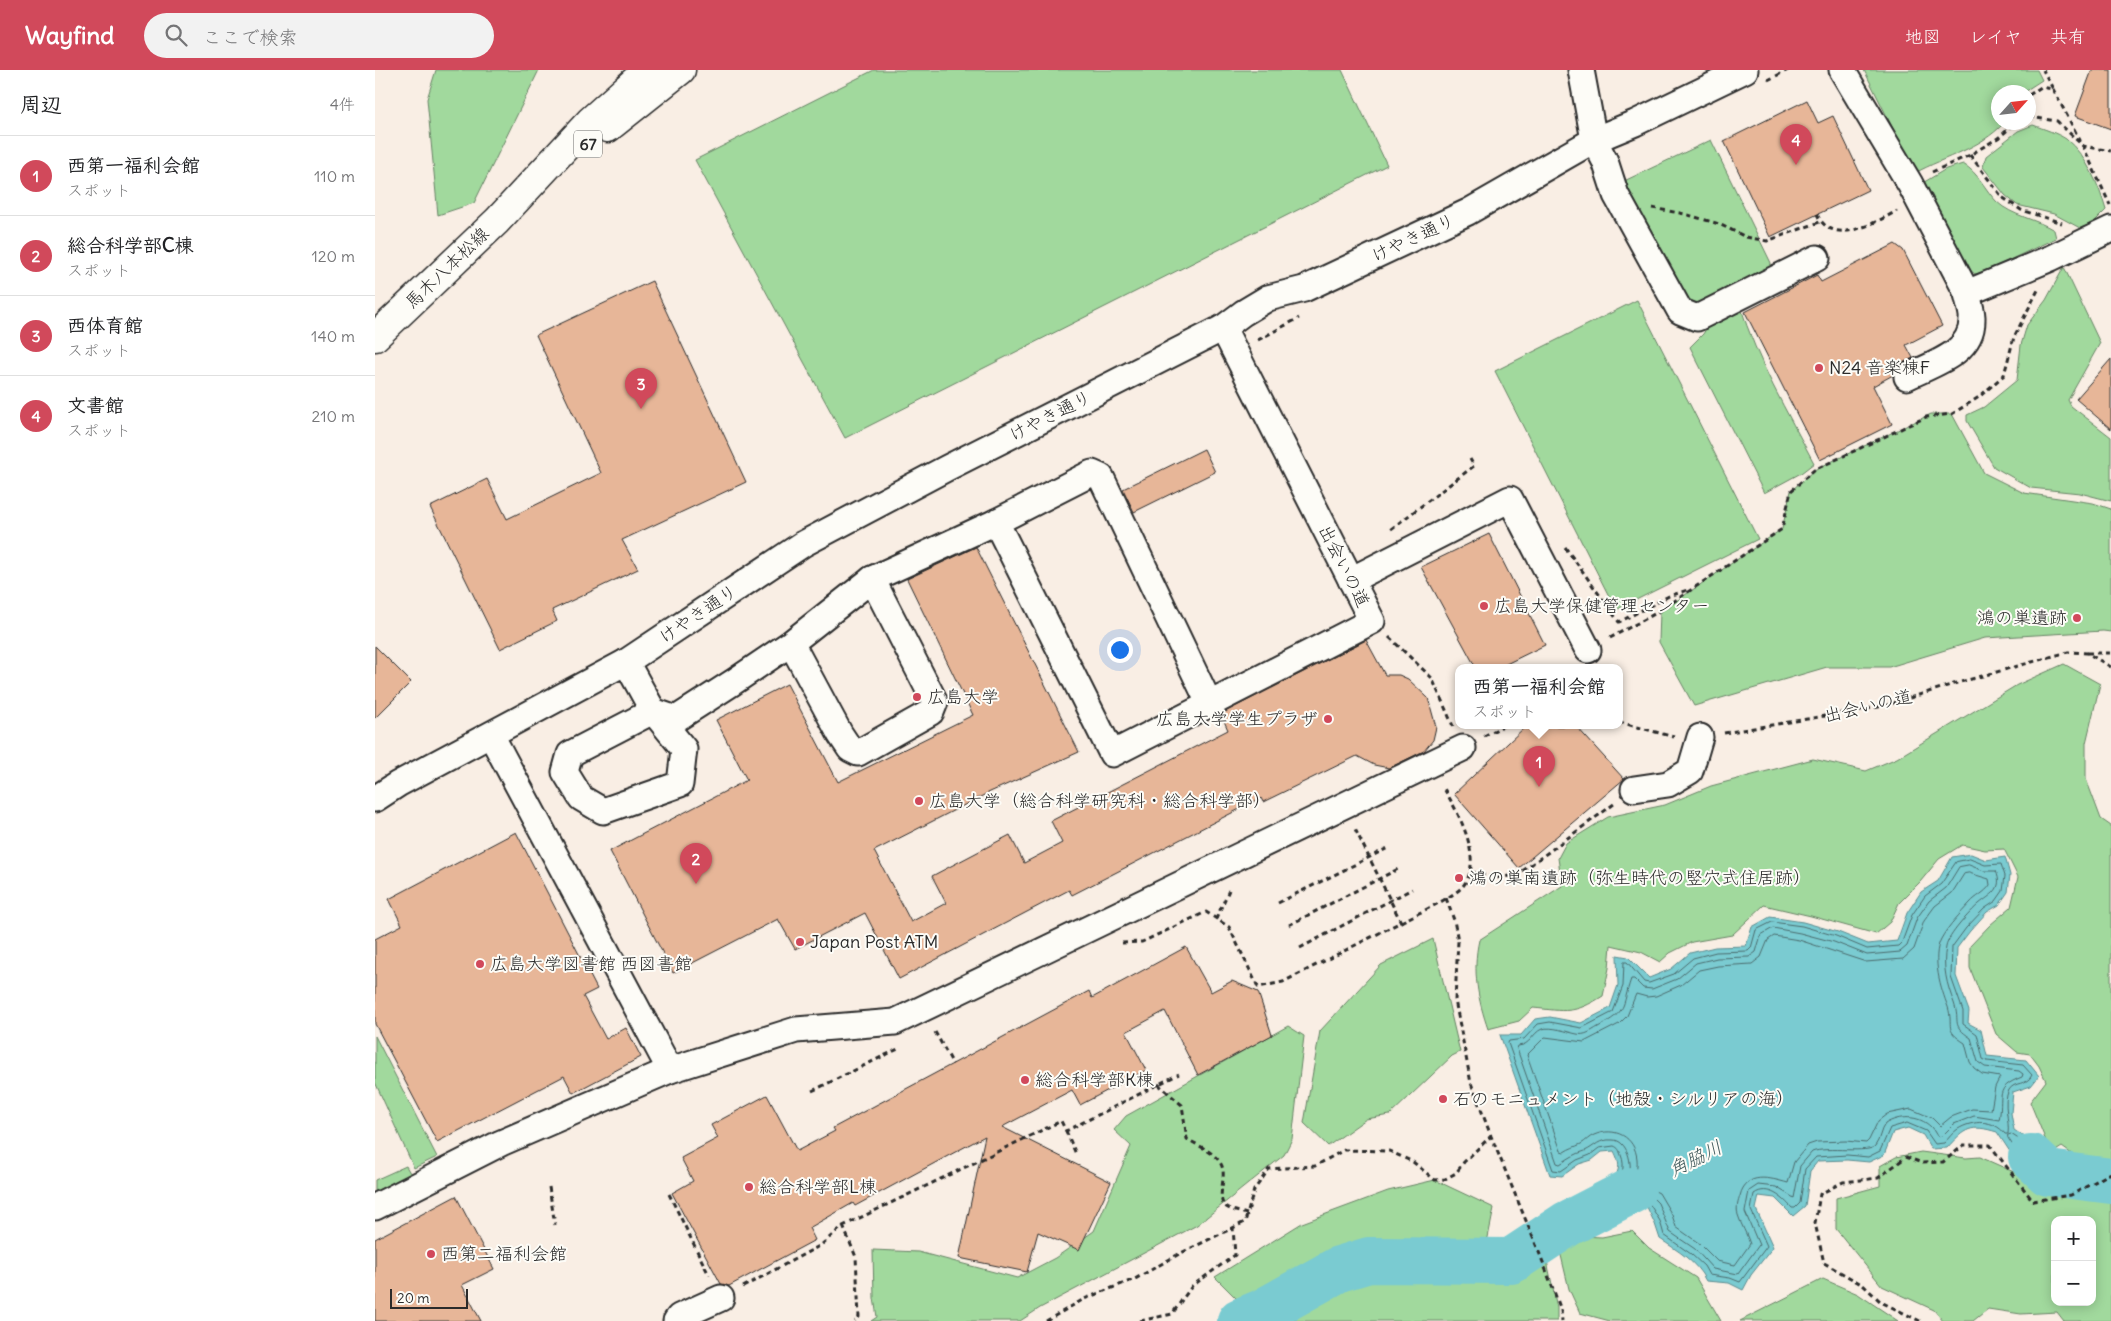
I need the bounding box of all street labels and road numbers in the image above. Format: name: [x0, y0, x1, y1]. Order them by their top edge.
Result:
road number: 67: [574, 131, 602, 158]
street label: けやき通り: [1367, 208, 1458, 267]
street label: 馬木八本松線: [400, 222, 493, 313]
street label: けやき通り: [1004, 385, 1095, 446]
street label: 出会いの道: [1314, 520, 1375, 611]
street label: けやき通り: [654, 579, 741, 648]
street label: 出会いの道: [1821, 684, 1914, 727]

